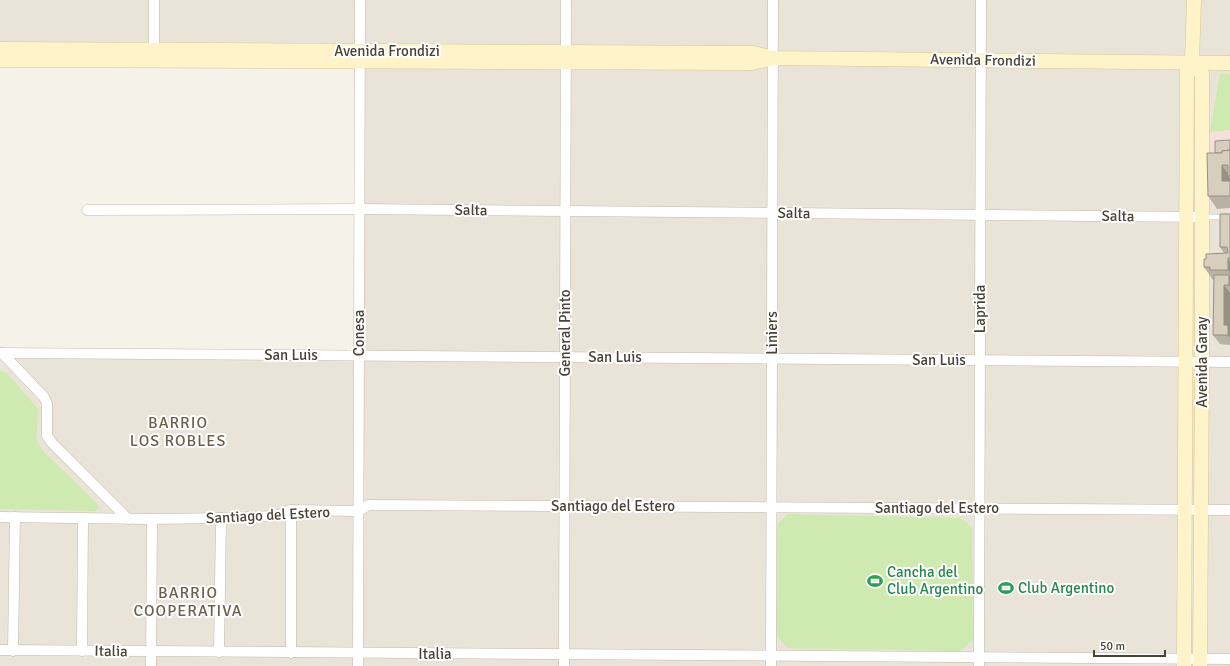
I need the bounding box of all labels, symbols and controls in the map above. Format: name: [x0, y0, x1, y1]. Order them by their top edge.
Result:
street label: Avenida Frondizi: [334, 42, 440, 60]
street label: Avenida Frondizi: [930, 50, 1036, 70]
street label: Salta: [454, 201, 488, 219]
street label: Salta: [777, 204, 811, 222]
street label: Salta: [1101, 207, 1135, 225]
street label: Laprida: [971, 285, 989, 333]
street label: General Pinto: [556, 289, 574, 377]
street label: Conesa: [350, 310, 368, 356]
street label: Liniers: [763, 311, 781, 355]
street label: Avenida Garay: [1193, 316, 1211, 408]
street label: San Luis: [264, 346, 318, 364]
street label: San Luis: [588, 348, 642, 366]
street label: San Luis: [912, 351, 966, 369]
district label: BARRIO LOS ROBLES: [130, 413, 226, 451]
street label: Santiago del Estero: [551, 497, 675, 515]
street label: Santiago del Estero: [875, 499, 999, 517]
street label: Santiago del Estero: [206, 503, 331, 527]
place label: Cancha del Club Argentino: [887, 563, 983, 598]
sports icon: Cancha del Club Argentino: [866, 572, 884, 590]
sports icon: Club Argentino: [997, 579, 1015, 597]
place label: Club Argentino: [1018, 579, 1114, 597]
district label: BARRIO COOPERATIVA: [134, 583, 242, 621]
scale bar: [1094, 632, 1165, 658]
text: 50 m: [1100, 639, 1125, 654]
street label: Italia: [94, 642, 128, 660]
street label: Italia: [418, 645, 452, 663]

